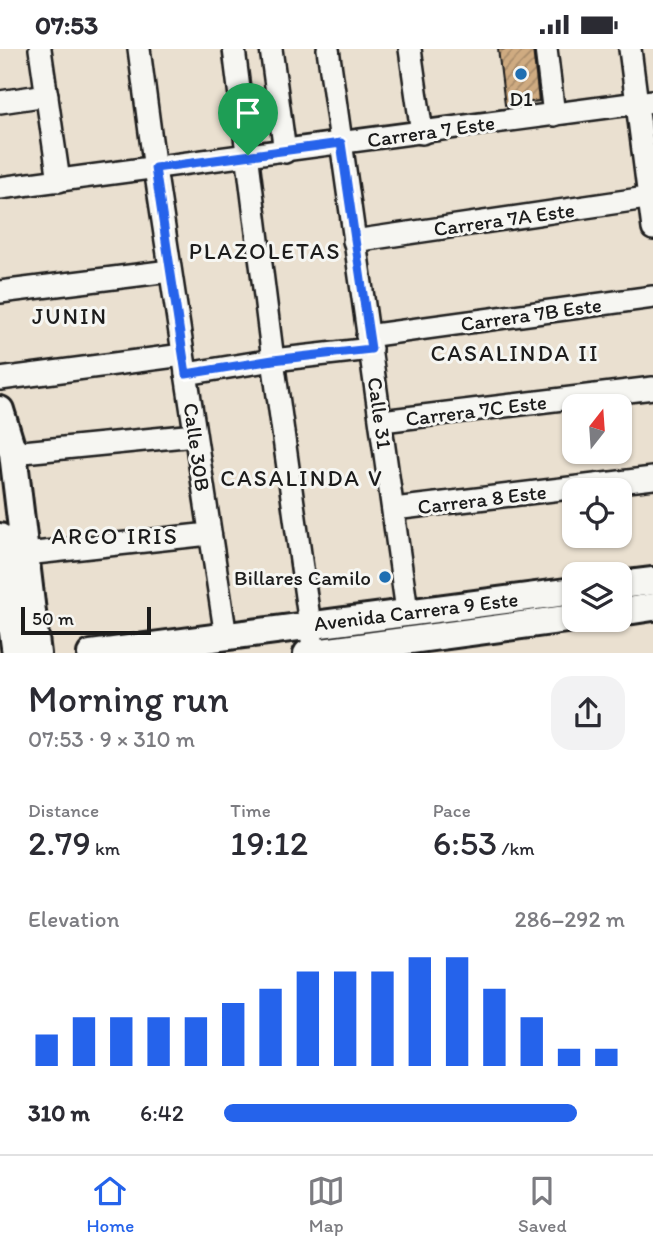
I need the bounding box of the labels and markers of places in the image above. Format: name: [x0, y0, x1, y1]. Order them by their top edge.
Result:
marker: D1: [513, 66, 529, 82]
pin: [218, 83, 278, 155]
place label: D1: [509, 86, 533, 111]
place label: Billares Camilo: [234, 565, 371, 590]
marker: Billares Camilo: [377, 569, 393, 585]

